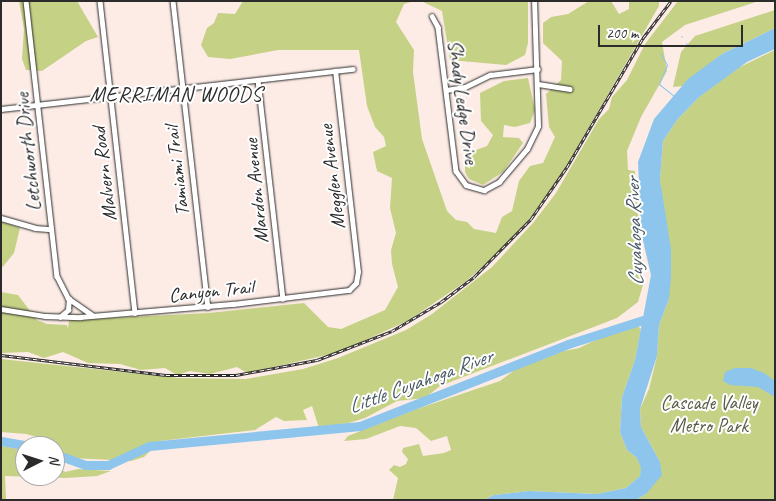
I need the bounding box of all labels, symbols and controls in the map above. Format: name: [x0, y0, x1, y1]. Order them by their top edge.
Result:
scale bar: [601, 15, 746, 47]
text: 200 m: [606, 24, 638, 43]
street label: Shady Ledge Drive: [442, 38, 484, 166]
district label: MERRIMAN WOODS: [89, 81, 263, 107]
street label: Letchworth Drive: [10, 92, 46, 212]
street label: Megglen Avenue: [314, 124, 350, 230]
street label: Tamiami Trail: [160, 125, 194, 217]
street label: Malvern Road: [86, 126, 122, 222]
street label: Mardon Avenue: [239, 138, 273, 244]
water label: Cuyahoga River: [620, 177, 648, 287]
street label: Canyon Trail: [167, 275, 255, 307]
water label: Little Cuyahoga River: [345, 343, 495, 419]
park label: Cascade Valley Metro Park: [661, 390, 757, 437]
north arrow: [15, 436, 65, 486]
text: N: [46, 455, 63, 465]

